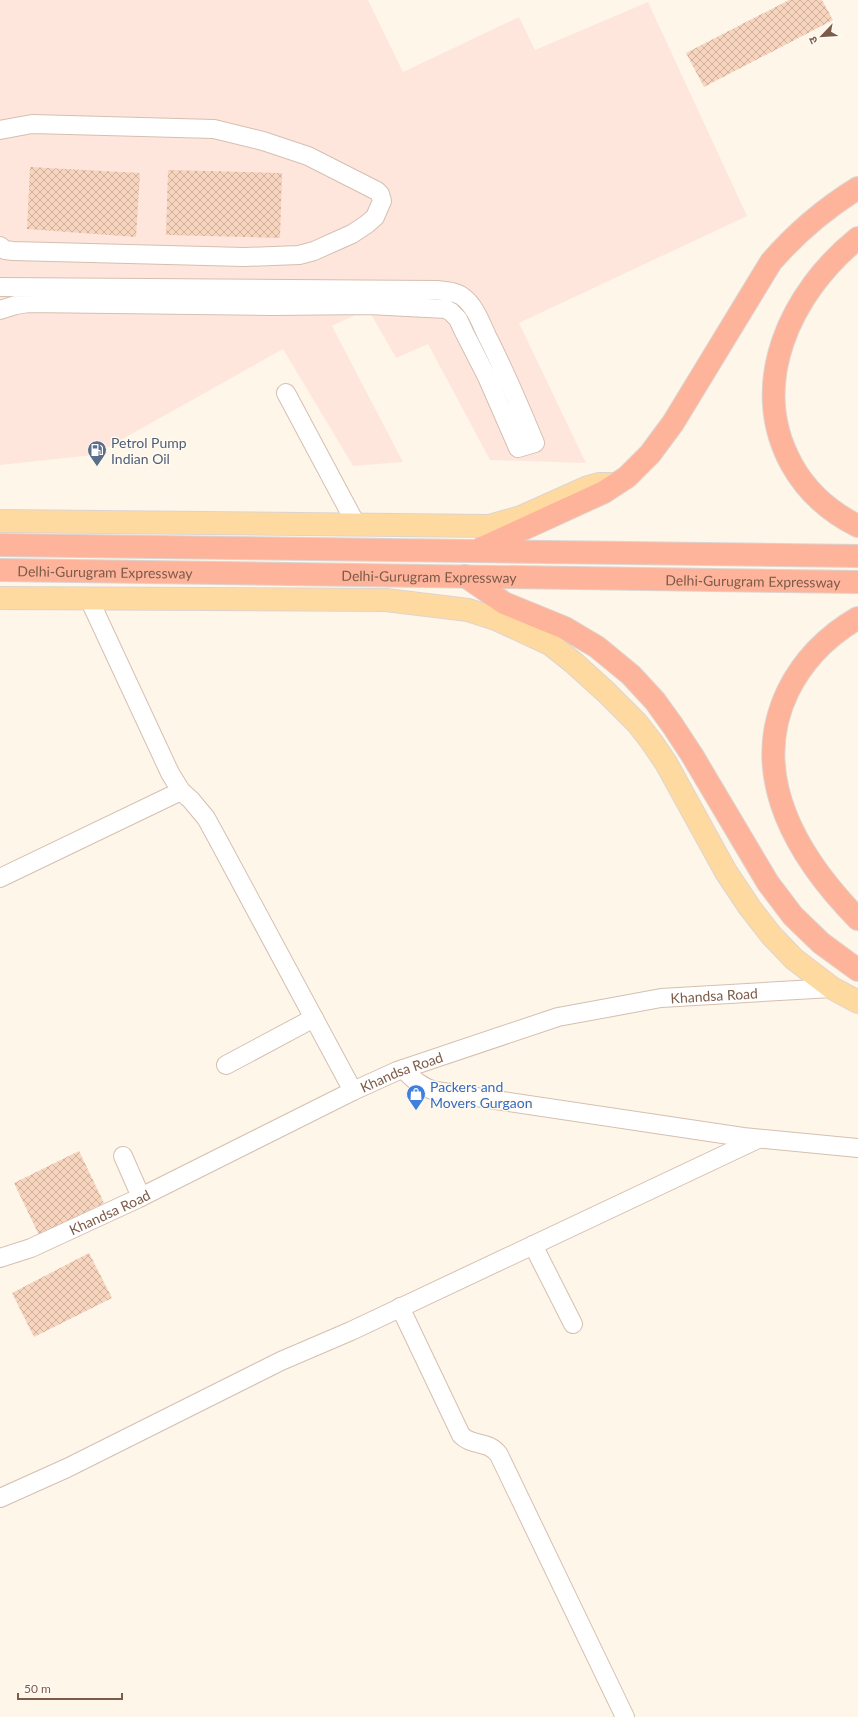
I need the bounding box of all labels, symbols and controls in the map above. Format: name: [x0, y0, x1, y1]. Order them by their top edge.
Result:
north arrow: [802, 16, 842, 56]
text: उ: [805, 34, 820, 46]
place label: Petrol Pump Indian Oil: [111, 434, 187, 467]
fuel station icon: Petrol Pump Indian Oil: [86, 439, 108, 467]
street label: Delhi-Gurugram Expressway: [17, 562, 193, 581]
street label: Delhi-Gurugram Expressway: [341, 566, 517, 586]
street label: Delhi-Gurugram Expressway: [665, 571, 841, 590]
street label: Khandsa Road: [670, 984, 758, 1006]
street label: Khandsa Road: [357, 1048, 445, 1095]
place label: Packers and Movers Gurgaon: [430, 1078, 532, 1111]
shop icon: Packers and Movers Gurgaon: [405, 1083, 427, 1111]
street label: Khandsa Road: [66, 1185, 153, 1238]
scale bar: [18, 1675, 122, 1701]
text: 50 m: [24, 1681, 51, 1696]

